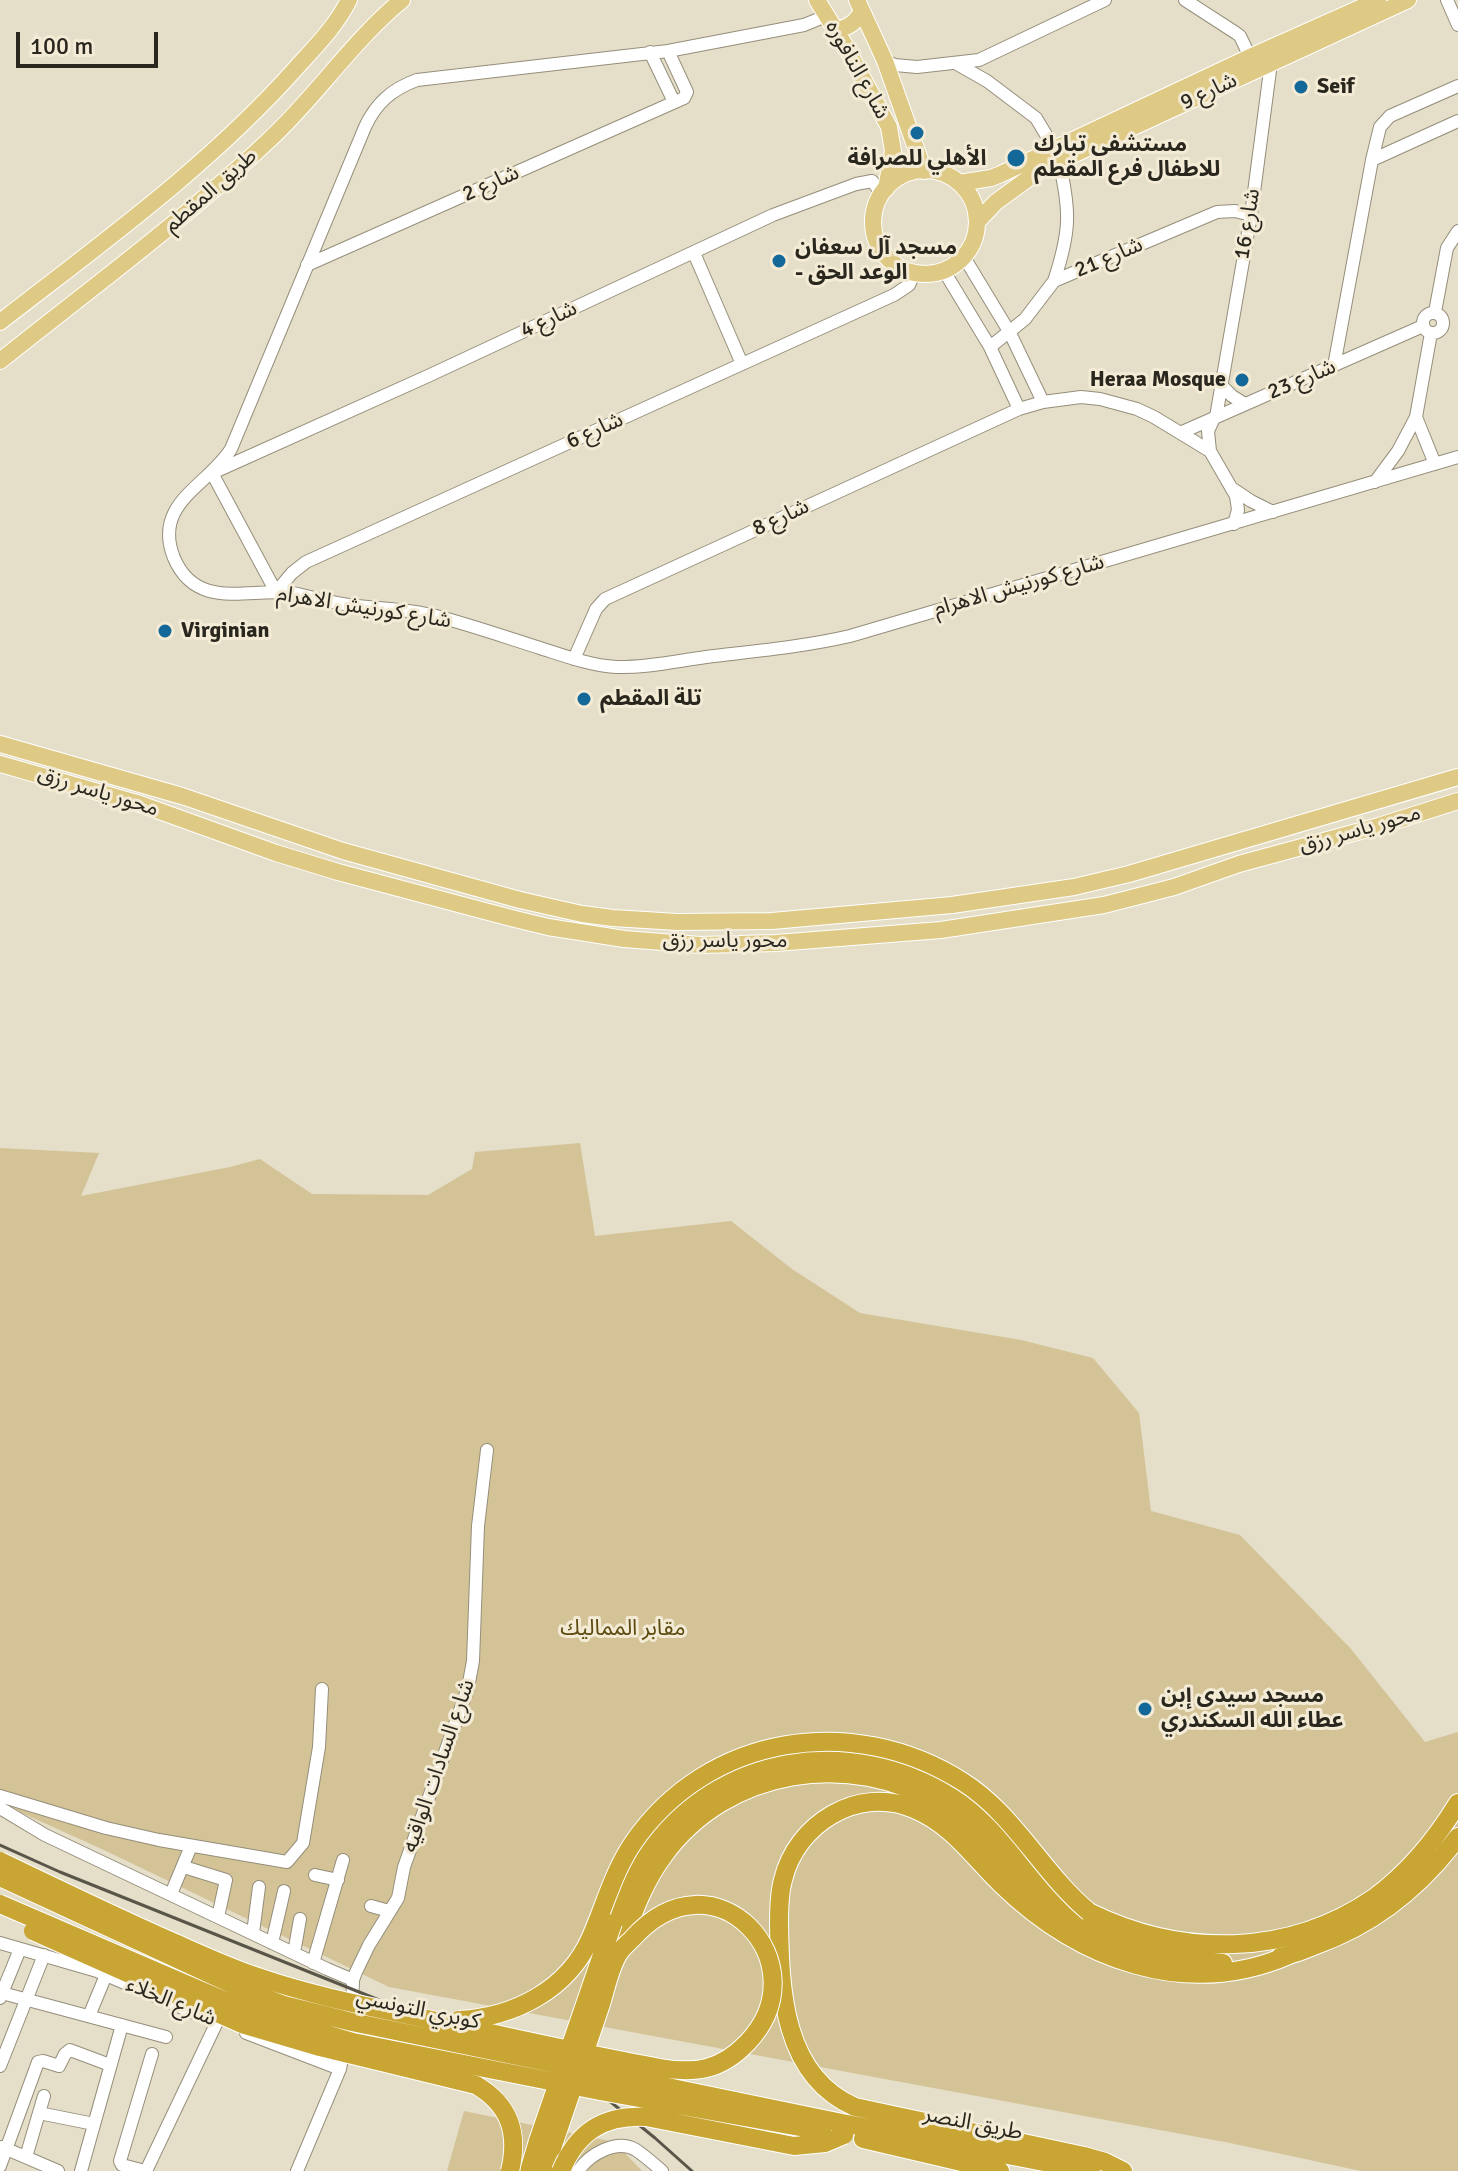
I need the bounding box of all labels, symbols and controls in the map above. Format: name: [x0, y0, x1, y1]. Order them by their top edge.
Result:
scale bar: [20, 16, 162, 66]
street label: شارع النافوره: [819, 16, 895, 124]
text: 100 m: [30, 31, 93, 61]
street label: شارع 9: [1176, 67, 1242, 117]
place label: Seif: [1317, 74, 1355, 100]
marker: Seif: [1292, 78, 1310, 96]
marker: الأهلي للصرافة: [908, 124, 926, 142]
place label: مستشفى تبارك للاطفال فرع المقطم: [1034, 132, 1220, 184]
street label: طريق المقطم: [159, 143, 263, 239]
place label: الأهلي للصرافة: [848, 146, 986, 172]
marker: مستشفى تبارك للاطفال فرع المقطم: [1005, 147, 1027, 169]
street label: شارع 2: [458, 160, 524, 208]
street label: شارع 16: [1229, 187, 1267, 261]
street label: شارع 21: [1071, 232, 1147, 284]
place label: مسجد آل سعفان - الوعد الحق: [795, 235, 957, 286]
marker: مسجد آل سعفان - الوعد الحق: [770, 252, 788, 270]
street label: شارع 4: [516, 295, 582, 345]
street label: شارع 23: [1264, 354, 1340, 406]
place label: Heraa Mosque: [1090, 367, 1226, 393]
marker: Heraa Mosque: [1233, 371, 1251, 389]
street label: شارع 6: [562, 407, 628, 455]
street label: شارع 8: [748, 493, 814, 543]
street label: شارع كورنيش الاهرام: [931, 549, 1107, 623]
street label: شارع كورنيش الاهرام: [275, 581, 453, 635]
place label: Virginian: [181, 618, 270, 644]
marker: Virginian: [156, 622, 174, 640]
place label: تلة المقطم: [600, 686, 702, 712]
marker: تلة المقطم: [575, 690, 593, 708]
street label: محور ياسر رزق: [34, 761, 162, 823]
street label: محور ياسر رزق: [1296, 800, 1424, 860]
street label: محور ياسر رزق: [662, 928, 788, 954]
park label: مقابر المماليك: [560, 1616, 686, 1642]
street label: شارع السادات الواقيه: [397, 1676, 481, 1856]
place label: مسجد سيدى إبن عطاء الله السكندري: [1161, 1683, 1344, 1734]
marker: مسجد سيدى إبن عطاء الله السكندري: [1136, 1700, 1154, 1718]
street label: شارع الخلاء: [122, 1971, 220, 2033]
street label: كوبري التونسي: [354, 1984, 482, 2036]
street label: طريق النصر: [921, 2101, 1025, 2147]

